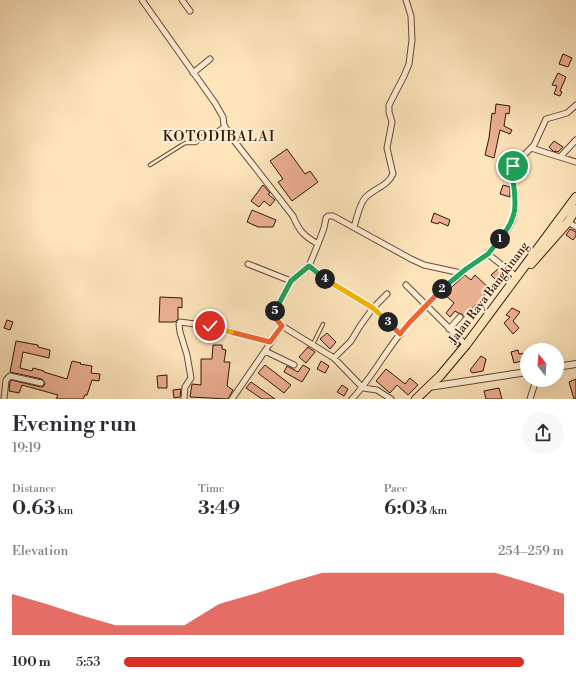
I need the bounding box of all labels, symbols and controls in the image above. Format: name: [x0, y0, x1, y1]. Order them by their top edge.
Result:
district label: KOTODIBALAI: [163, 128, 275, 146]
pin: [496, 149, 530, 183]
icon: arrive: [502, 155, 524, 177]
pin: 1: [490, 229, 510, 249]
text: 1: [497, 232, 503, 246]
street label: Jalan Raya Bangkinang: [445, 238, 533, 348]
pin: 4: [315, 269, 335, 289]
text: 4: [321, 272, 329, 286]
pin: 2: [432, 279, 452, 299]
text: 2: [439, 282, 445, 296]
pin: 5: [265, 301, 285, 321]
text: 5: [272, 304, 278, 318]
pin: [193, 309, 227, 343]
pin: 3: [378, 312, 398, 332]
icon: check: [199, 315, 221, 337]
text: 3: [385, 315, 391, 329]
north arrow: [520, 343, 564, 387]
map controls: [520, 343, 564, 387]
text: Evening run: [12, 411, 137, 438]
button: share: [522, 412, 564, 454]
text: 19:19: [12, 440, 41, 456]
text: Distance: [12, 482, 56, 496]
text: Time: [198, 482, 225, 496]
text: Pace: [384, 482, 408, 496]
text: 0.63: [12, 496, 55, 521]
text: 3:49: [198, 496, 240, 521]
text: 6:03: [384, 496, 427, 521]
text: km: [55, 504, 73, 518]
text: /km: [427, 504, 447, 518]
text: Elevation: [12, 543, 68, 559]
text: 254–259 m: [498, 543, 564, 559]
text: 100 m: [12, 654, 51, 670]
text: 5:53: [76, 654, 100, 670]

